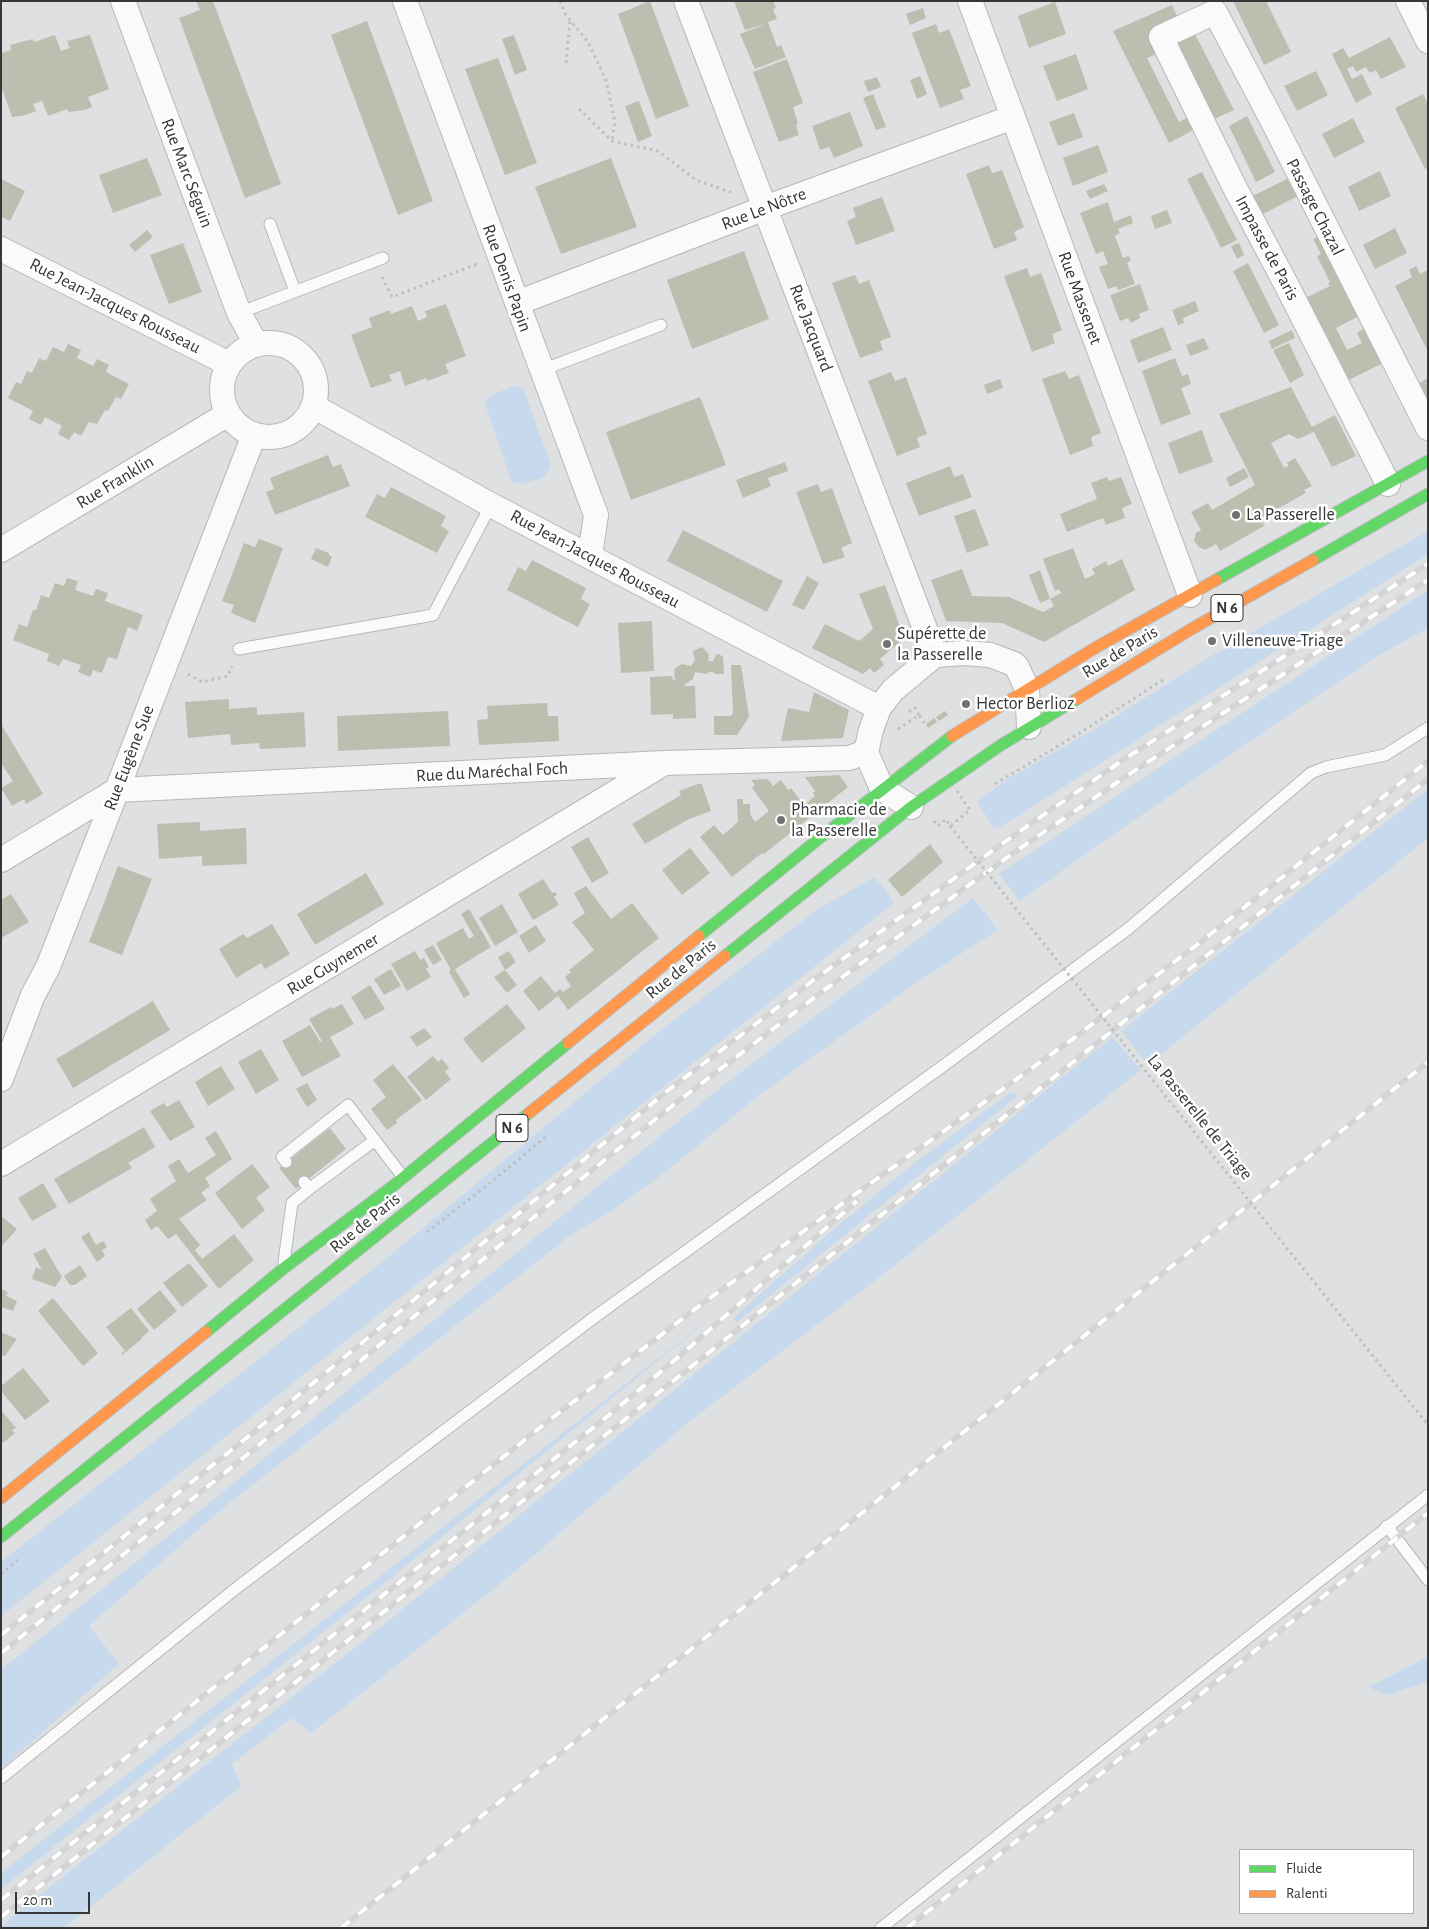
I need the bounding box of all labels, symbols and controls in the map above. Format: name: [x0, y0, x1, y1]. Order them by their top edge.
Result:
street label: Rue Marc Séguin: [156, 115, 218, 231]
street label: Passage Chazal: [1281, 155, 1349, 259]
street label: Rue Le Nôtre: [719, 183, 809, 235]
street label: Impasse de Paris: [1230, 192, 1304, 304]
street label: Rue Denis Papin: [477, 221, 537, 335]
street label: Rue Massenet: [1053, 249, 1107, 347]
street label: Rue Jean-Jacques Rousseau: [26, 253, 204, 359]
street label: Rue Jacquard: [784, 281, 838, 375]
street label: Rue Franklin: [72, 450, 158, 514]
place label: La Passerelle: [1246, 504, 1335, 526]
street label: Rue Jean-Jacques Rousseau: [506, 505, 684, 613]
marker: La Passerelle: [1230, 509, 1242, 521]
road number: N 6: [1211, 594, 1243, 622]
street label: Rue de Paris: [1078, 621, 1162, 683]
place label: Supérette de la Passerelle: [897, 623, 986, 666]
place label: Villeneuve-Triage: [1222, 630, 1343, 652]
marker: Villeneuve-Triage: [1206, 635, 1218, 647]
marker: Supérette de la Passerelle: [881, 638, 893, 650]
place label: Hector Berlioz: [976, 693, 1075, 715]
marker: Hector Berlioz: [960, 698, 972, 710]
street label: Rue Eugène Sue: [99, 702, 159, 814]
street label: Rue du Maréchal Foch: [415, 757, 569, 787]
place label: Pharmacie de la Passerelle: [791, 799, 887, 842]
marker: Pharmacie de la Passerelle: [775, 814, 787, 826]
street label: Rue Guynemer: [283, 928, 383, 1000]
street label: Rue de Paris: [641, 934, 721, 1004]
street label: La Passerelle de Triage: [1143, 1050, 1257, 1184]
road number: N 6: [496, 1114, 528, 1142]
street label: Rue de Paris: [325, 1188, 405, 1258]
legend: [1239, 1849, 1414, 1914]
text: Fluide: [1286, 1861, 1322, 1876]
scale bar: [18, 1882, 92, 1914]
text: Ralenti: [1286, 1886, 1328, 1901]
text: 20 m: [23, 1893, 52, 1908]

